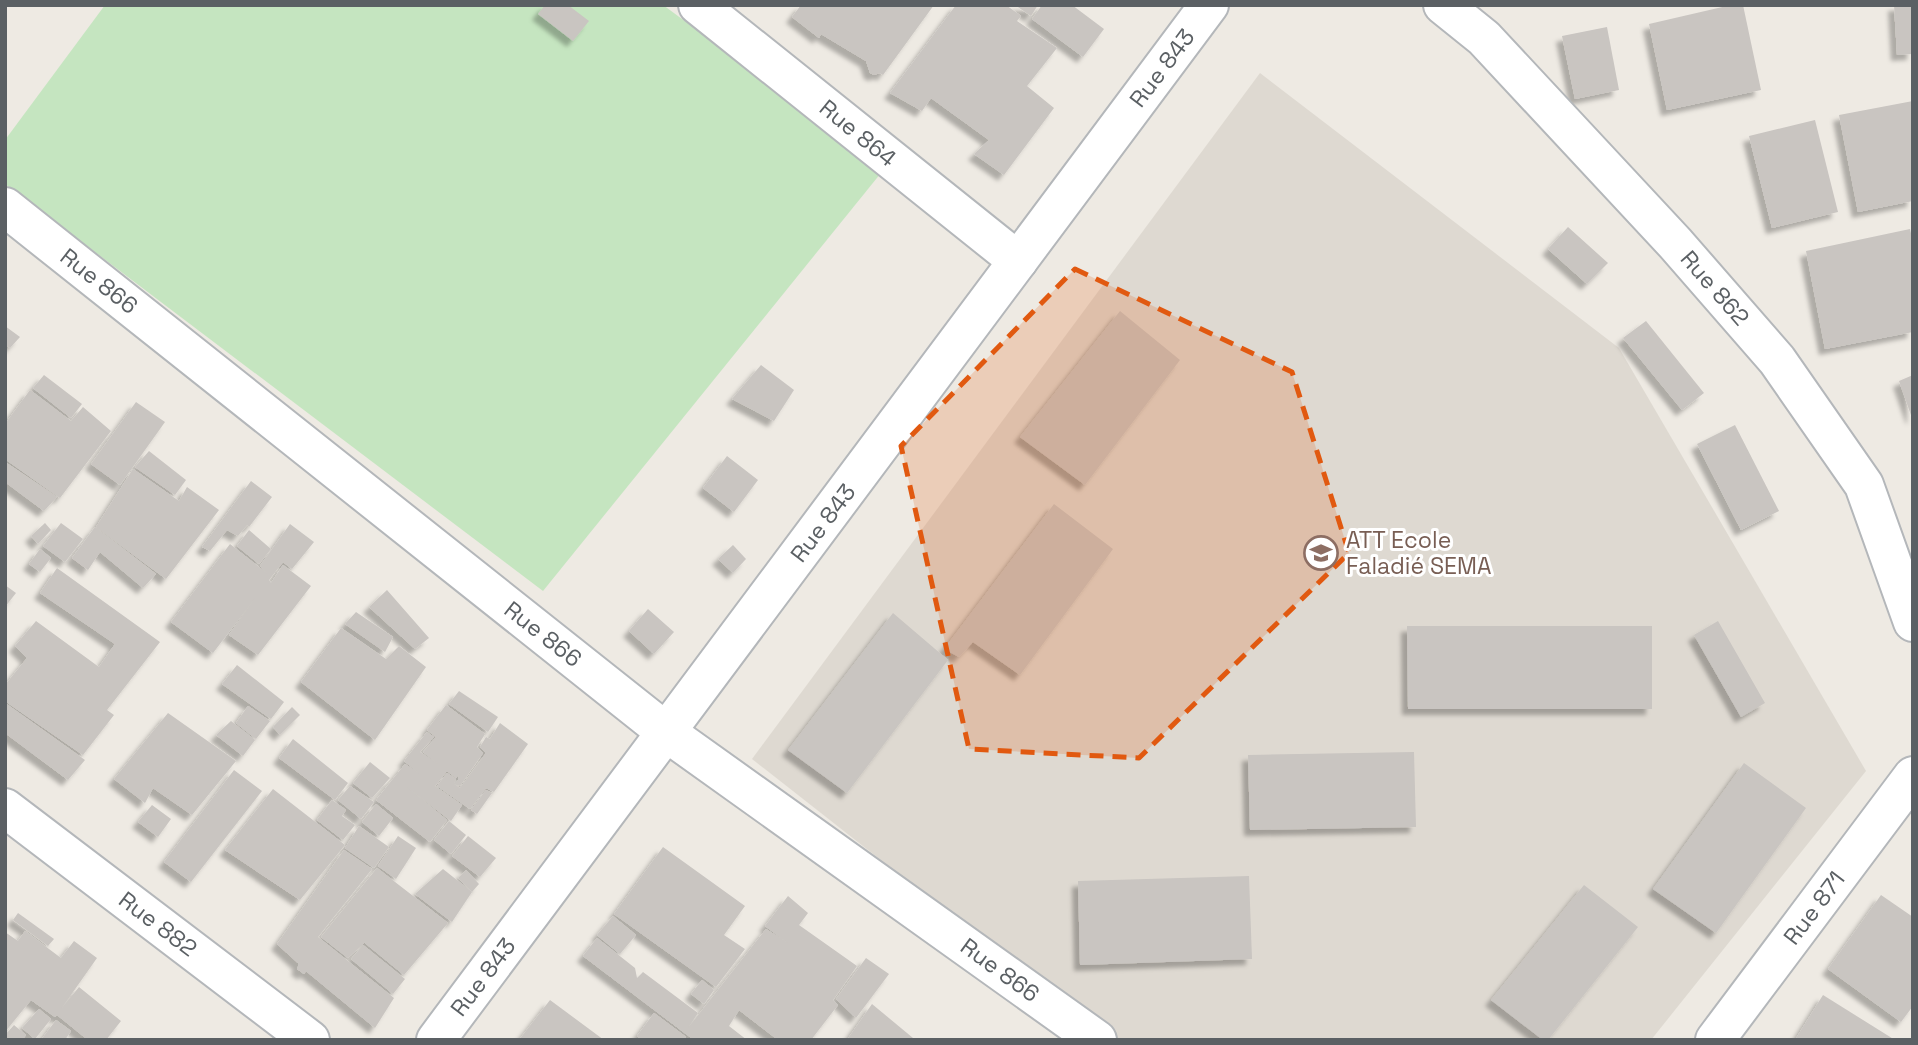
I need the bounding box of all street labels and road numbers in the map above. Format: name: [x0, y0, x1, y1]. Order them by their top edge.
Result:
street label: Rue 843: [1123, 23, 1201, 113]
street label: Rue 864: [813, 93, 903, 173]
street label: Rue 866: [54, 241, 144, 321]
street label: Rue 862: [1674, 244, 1756, 332]
street label: Rue 843: [784, 478, 862, 568]
street label: Rue 866: [498, 594, 588, 674]
street label: Rue 871: [1777, 865, 1851, 951]
street label: Rue 882: [113, 885, 203, 963]
street label: Rue 866: [955, 931, 1045, 1009]
street label: Rue 843: [444, 932, 522, 1022]

